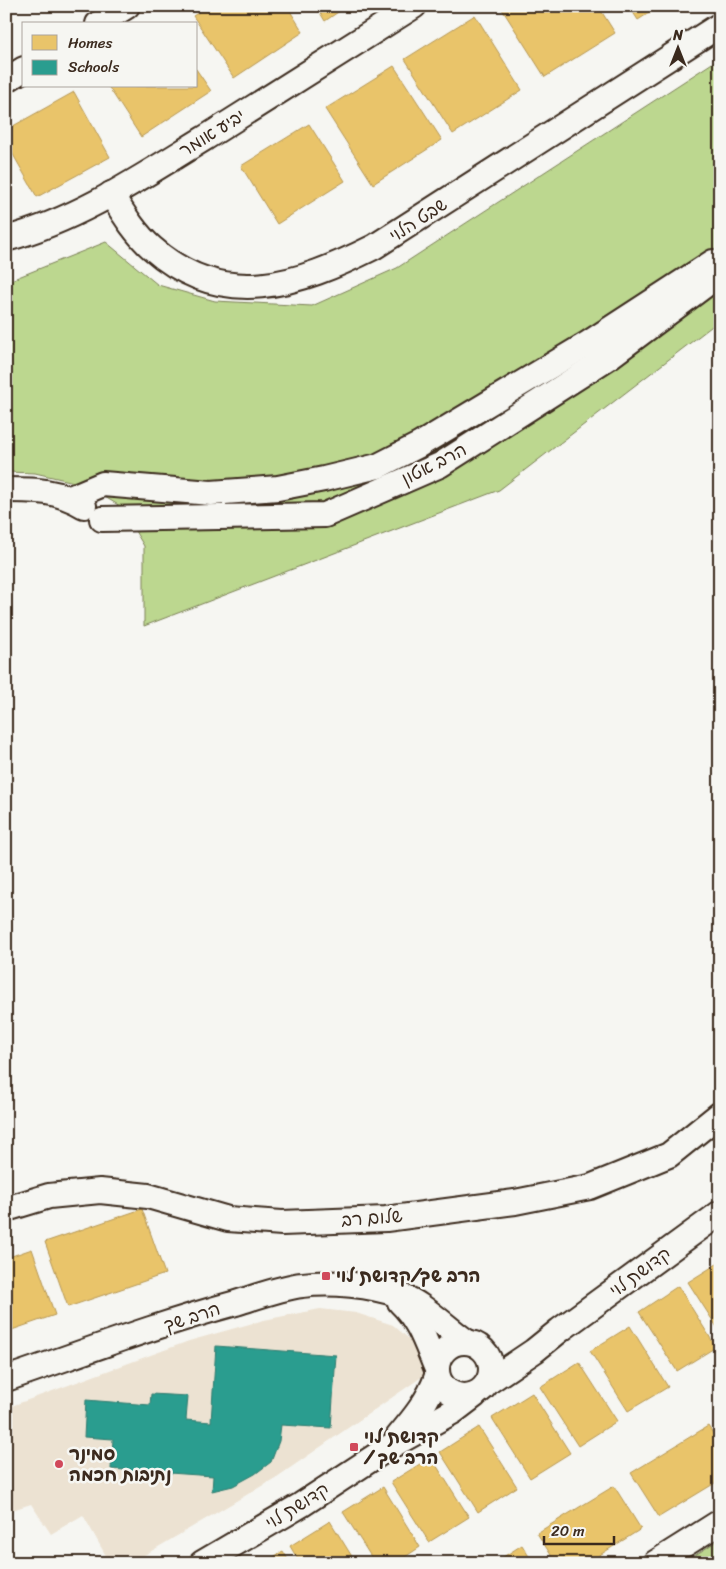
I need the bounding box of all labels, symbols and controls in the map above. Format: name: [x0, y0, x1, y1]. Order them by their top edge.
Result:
legend: [22, 22, 198, 88]
north arrow: [654, 22, 704, 72]
text: N: [672, 23, 683, 48]
text: Homes: [68, 30, 112, 56]
text: Schools: [68, 54, 119, 80]
street label: יביע אומר: [172, 100, 252, 166]
street label: שבט הלוי: [382, 189, 454, 251]
street label: הרב אטון: [396, 434, 472, 494]
street label: שלום רב: [340, 1200, 404, 1236]
street label: קדושת לוי: [602, 1238, 678, 1306]
place label: הרב שך/קדושת לוי: [336, 1260, 481, 1292]
marker: הרב שך/קדושת לוי: [320, 1270, 332, 1282]
street label: הרב שך: [159, 1293, 225, 1341]
place label: קדושת לוי / הרב שך: [363, 1421, 439, 1474]
place label: סמינר נתיבות חכמה: [69, 1438, 172, 1491]
marker: קדושת לוי / הרב שך: [348, 1441, 360, 1453]
marker: סמינר נתיבות חכמה: [53, 1458, 65, 1470]
street label: קדושת לוי: [259, 1474, 335, 1538]
scale bar: [544, 1514, 614, 1546]
text: 20 m: [551, 1518, 585, 1544]

